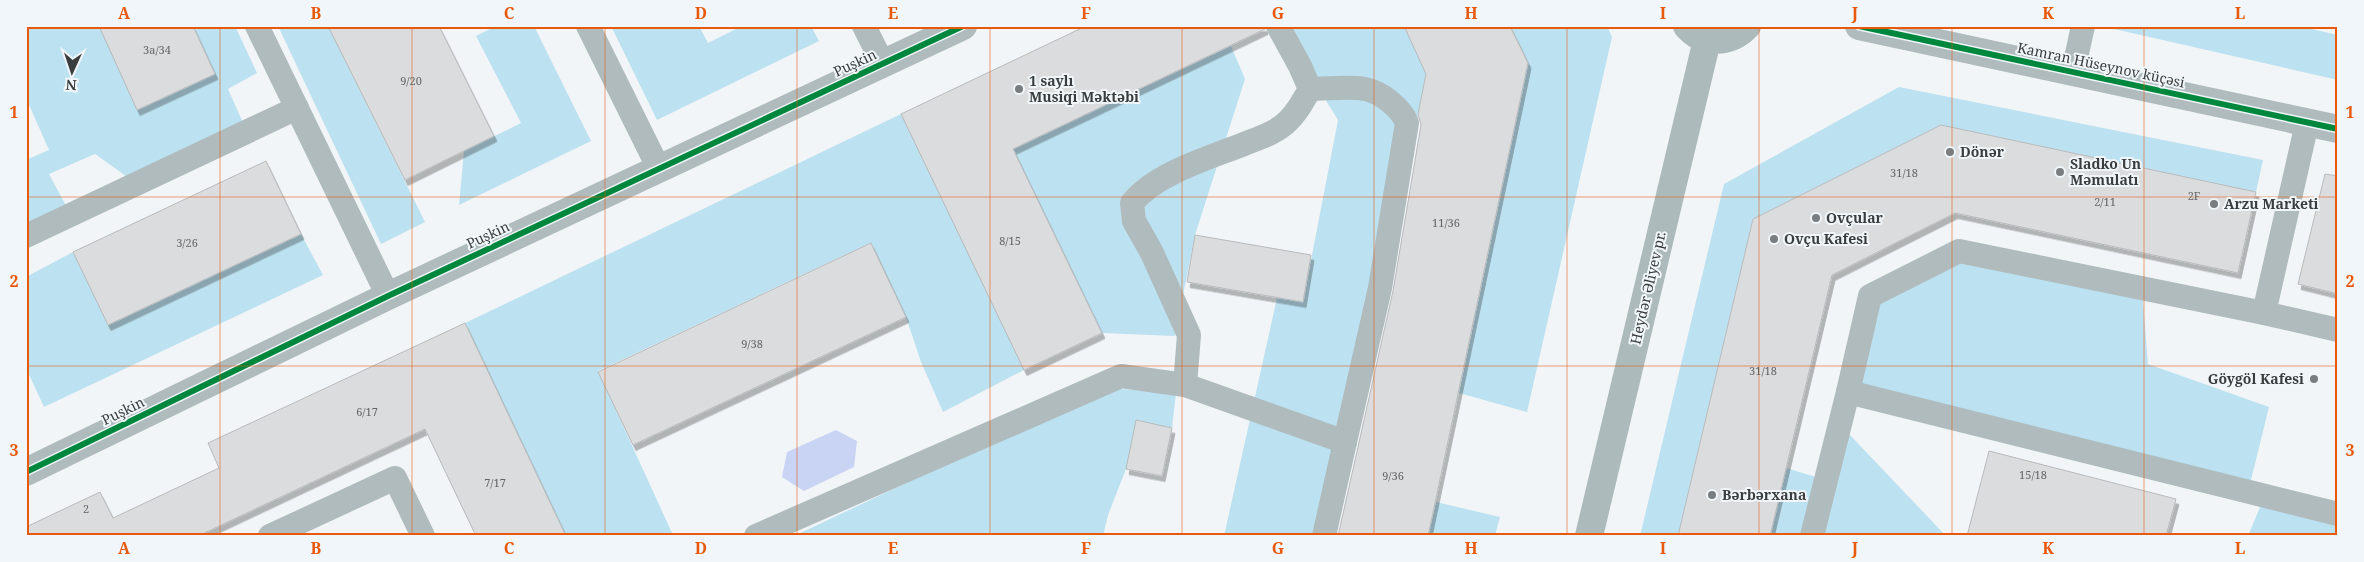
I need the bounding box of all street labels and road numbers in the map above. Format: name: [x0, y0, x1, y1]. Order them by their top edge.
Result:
street label: Kamran Hüseynov küçəsi: [2016, 37, 2187, 92]
street label: Puşkin: [830, 44, 879, 81]
street label: Puşkin: [463, 216, 512, 253]
street label: Heydər Əliyev pr.: [1625, 230, 1670, 346]
street label: Puşkin: [98, 392, 147, 429]

